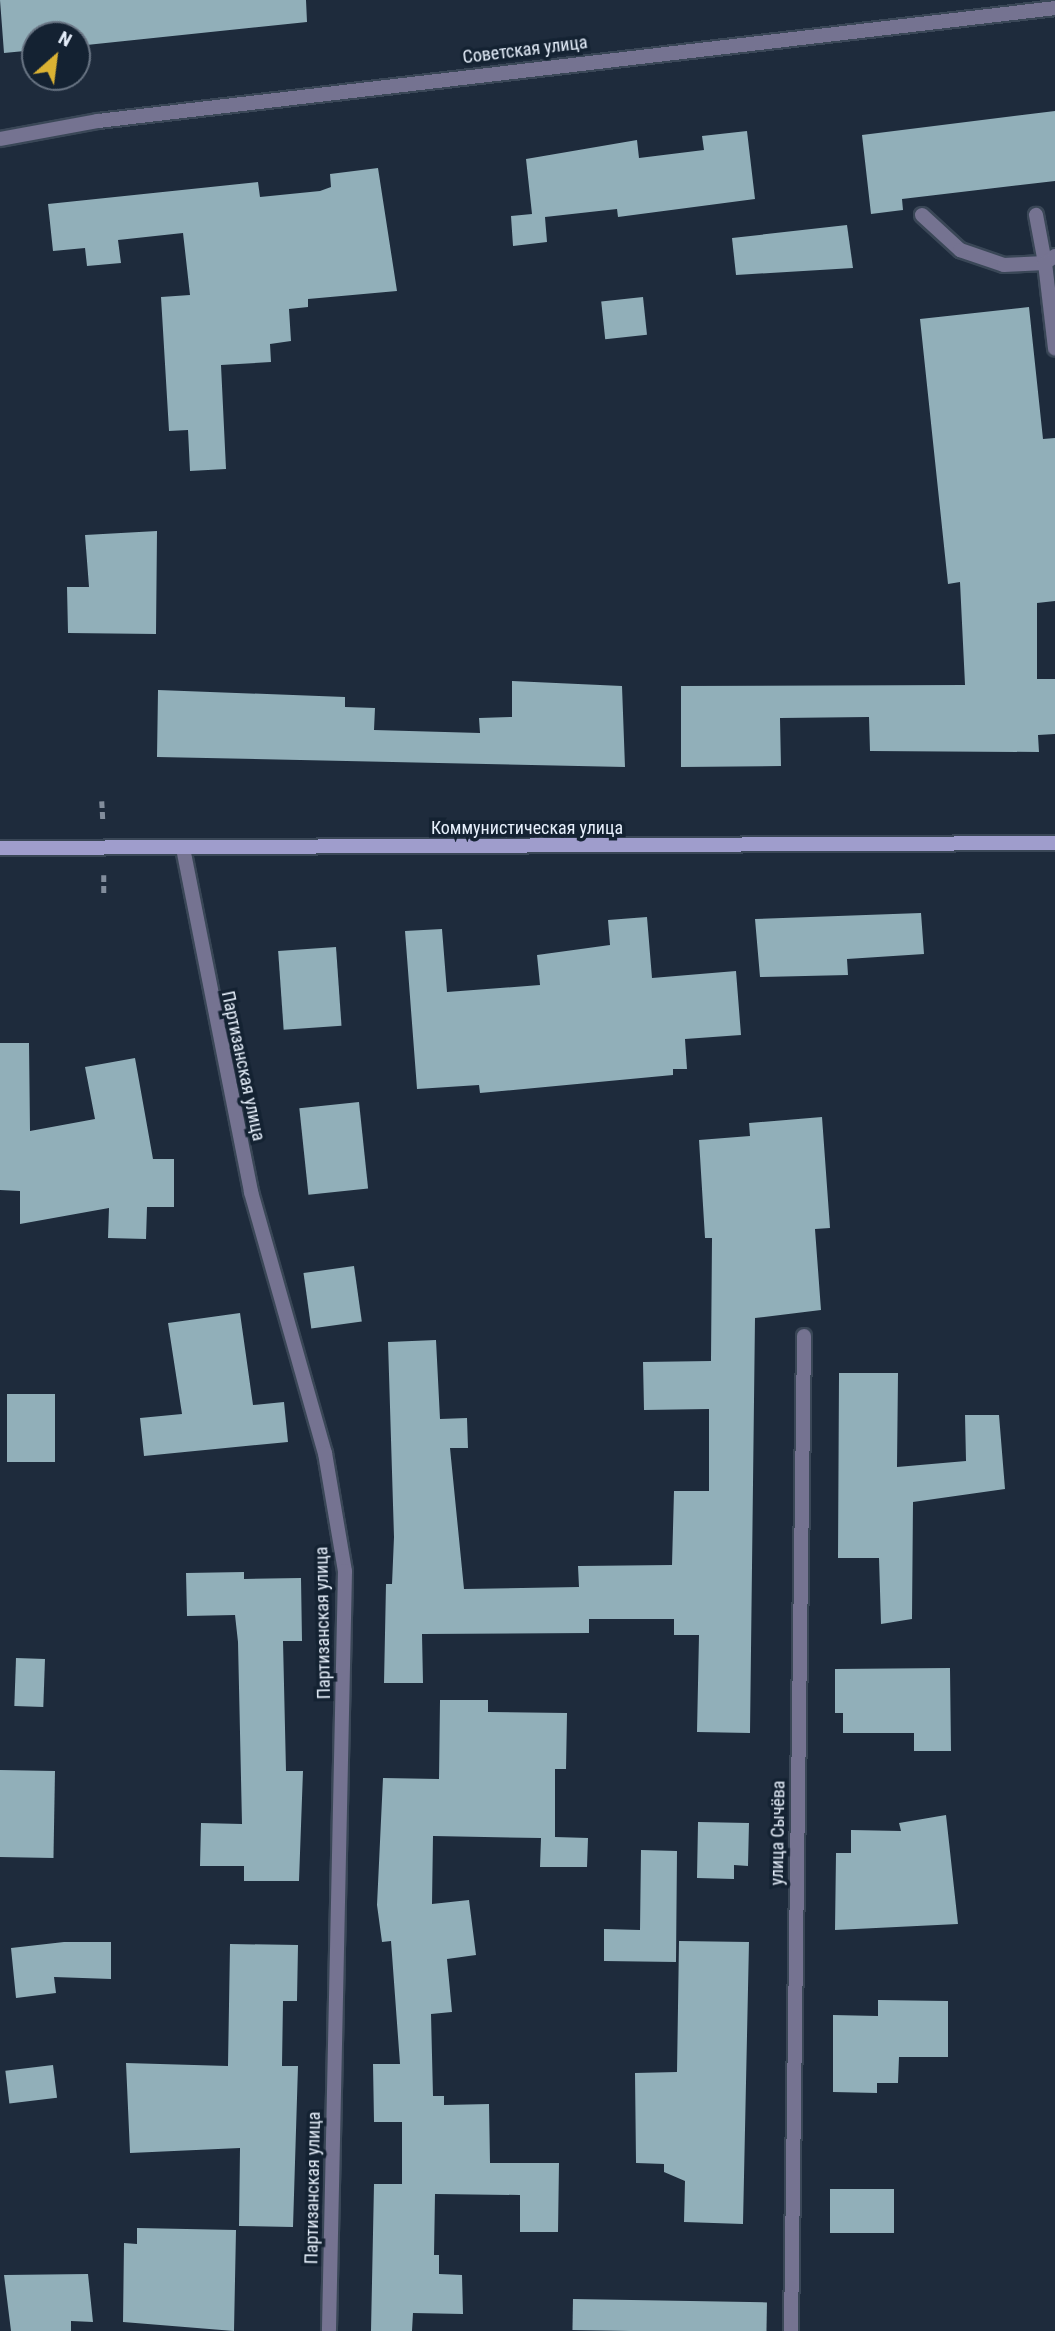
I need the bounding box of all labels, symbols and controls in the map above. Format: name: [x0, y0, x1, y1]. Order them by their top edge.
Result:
north arrow: [21, 21, 91, 91]
text: N: [55, 26, 76, 52]
street label: Советская улица: [461, 32, 589, 68]
street label: Коммунистическая улица: [431, 817, 623, 839]
street label: Партизанская улица: [217, 989, 269, 1143]
street label: Партизанская улица: [311, 1547, 335, 1699]
street label: улица Сычёва: [766, 1780, 790, 1886]
street label: Партизанская улица: [301, 2112, 325, 2264]

